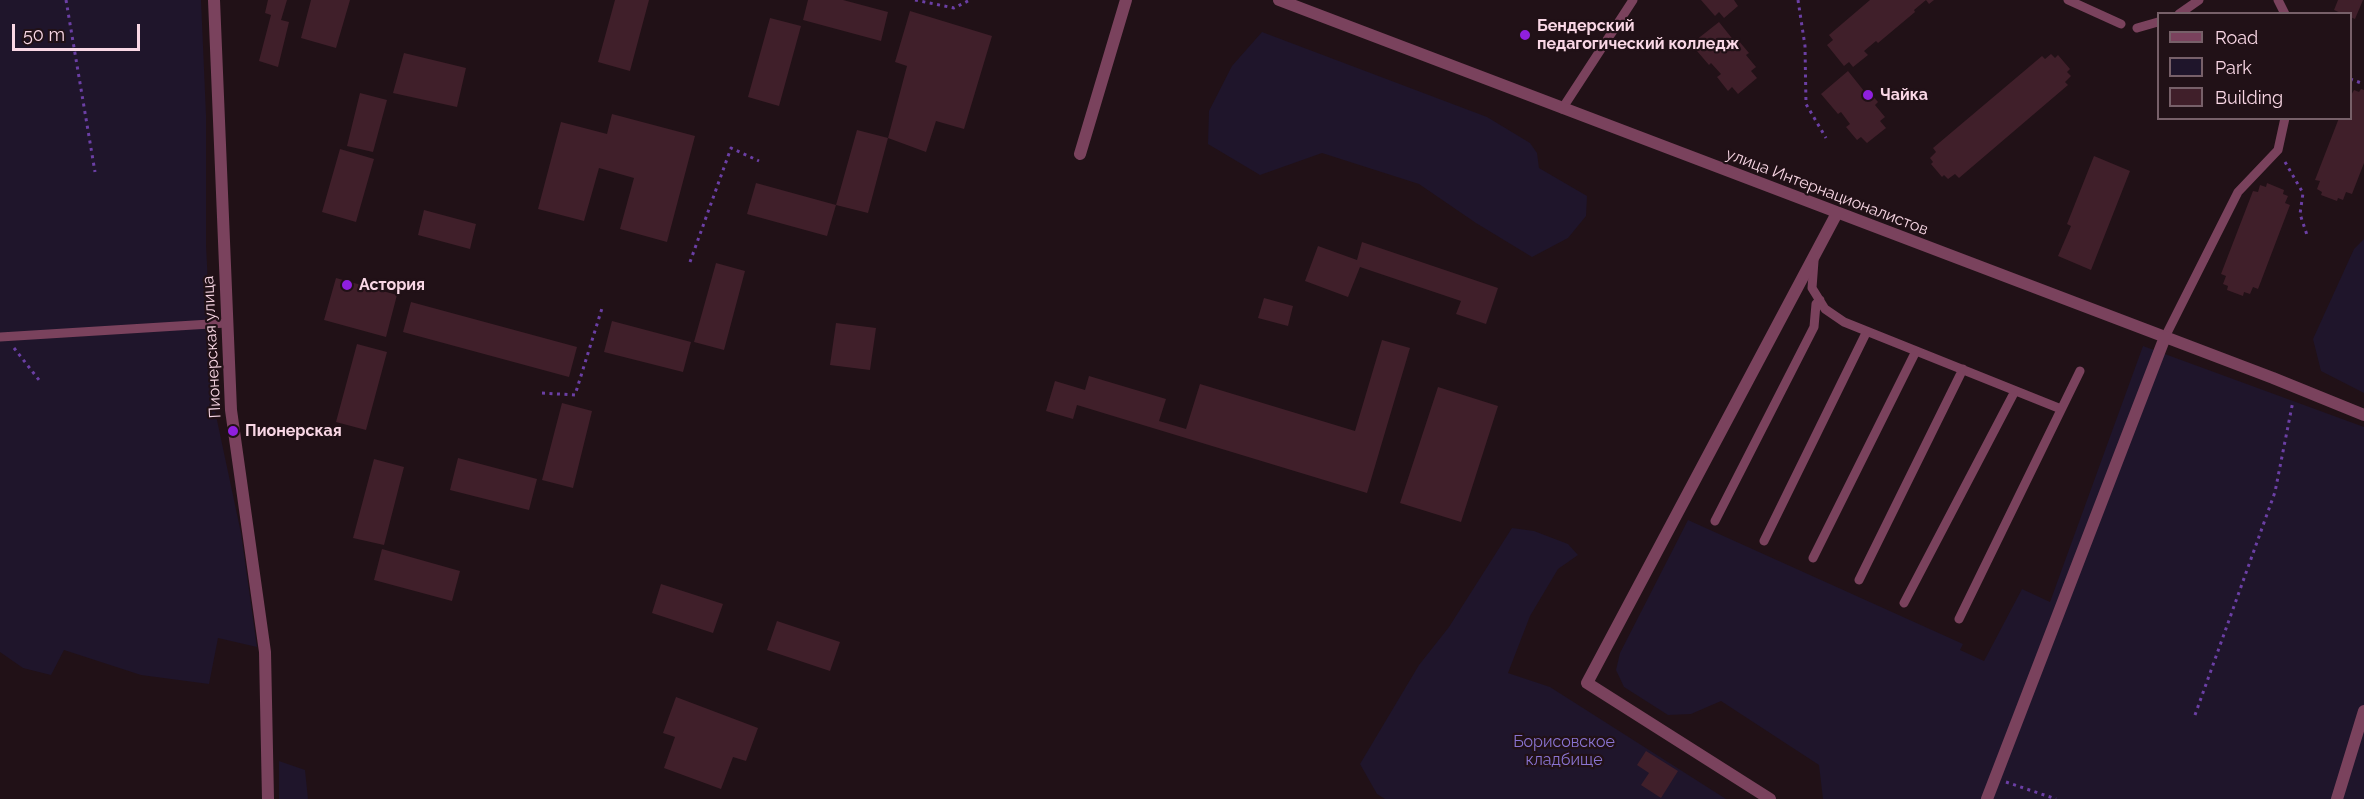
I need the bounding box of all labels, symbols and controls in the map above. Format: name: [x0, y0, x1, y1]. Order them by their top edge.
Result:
scale bar: [15, 12, 142, 50]
legend: [2157, 12, 2352, 120]
place label: Бендерский педагогический колледж: [1537, 16, 1739, 54]
text: 50 m: [23, 24, 65, 45]
text: Road: [2215, 27, 2258, 48]
marker: Бендерский педагогический колледж: [1518, 28, 1532, 42]
text: Park: [2215, 57, 2252, 78]
place label: Чайка: [1880, 85, 1928, 105]
text: Building: [2215, 87, 2283, 108]
marker: Чайка: [1861, 88, 1875, 102]
street label: улица Интернационалистов: [1723, 144, 1931, 240]
street label: Пионерская улица: [199, 275, 225, 419]
place label: Астория: [359, 275, 425, 295]
marker: Астория: [340, 278, 354, 292]
place label: Пионерская: [245, 421, 342, 441]
marker: Пионерская: [226, 424, 240, 438]
park label: Борисовское кладбище: [1513, 732, 1615, 770]

